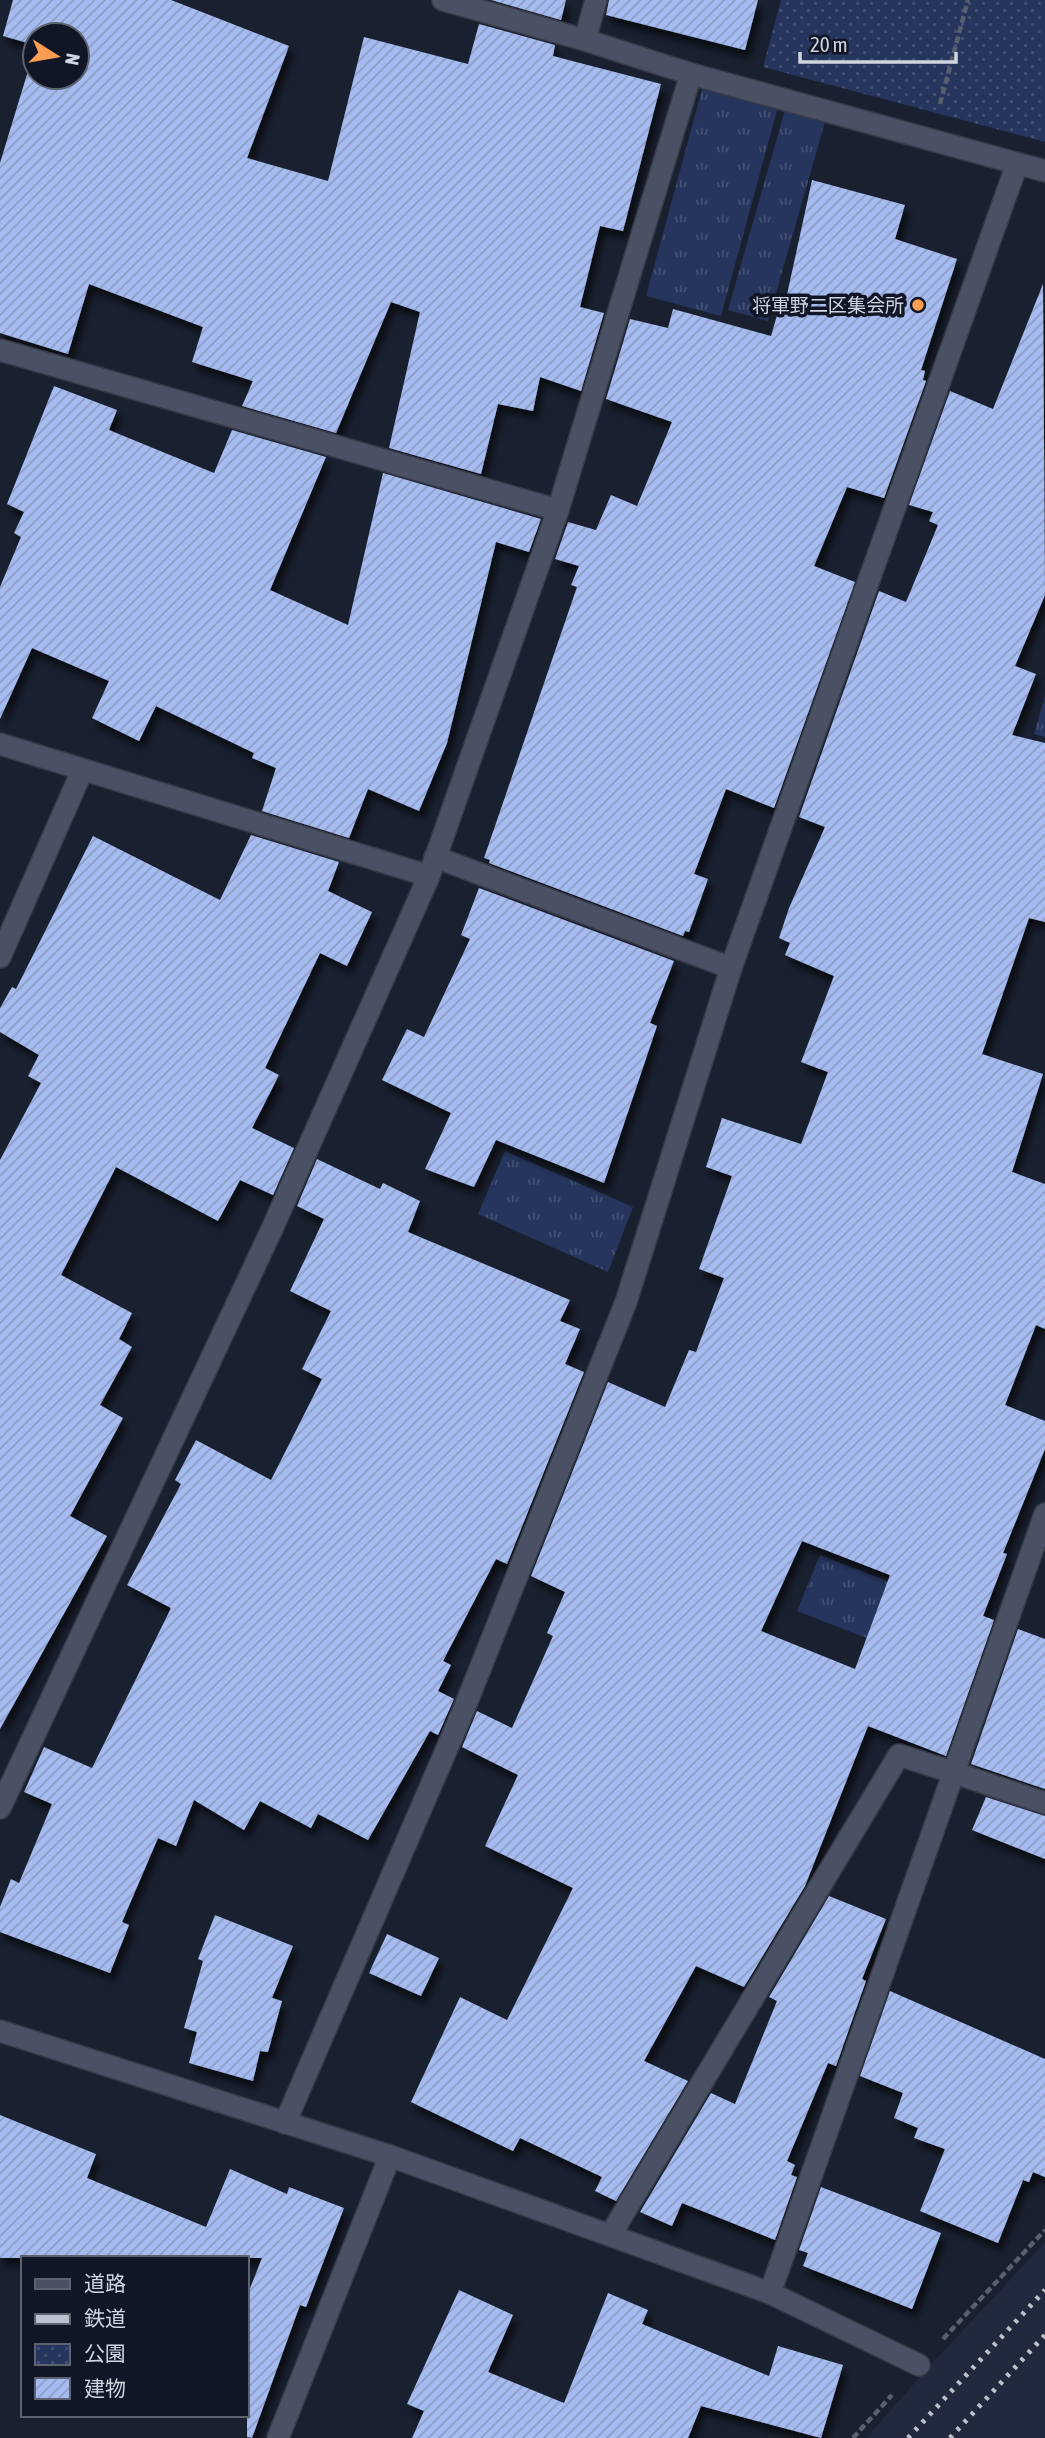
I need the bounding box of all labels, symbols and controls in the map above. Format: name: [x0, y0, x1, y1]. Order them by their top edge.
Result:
north arrow: [21, 21, 91, 91]
scale bar: [800, 21, 956, 65]
text: 20 m: [810, 32, 848, 56]
text: N: [61, 52, 85, 67]
place label: 将軍野二区集会所: [752, 294, 904, 316]
marker: 将軍野二区集会所: [910, 297, 926, 313]
legend: [21, 2256, 248, 2417]
text: 道路: [84, 2271, 126, 2295]
text: 鉄道: [84, 2306, 126, 2330]
text: 公園: [84, 2341, 126, 2365]
text: 建物: [84, 2376, 126, 2400]

